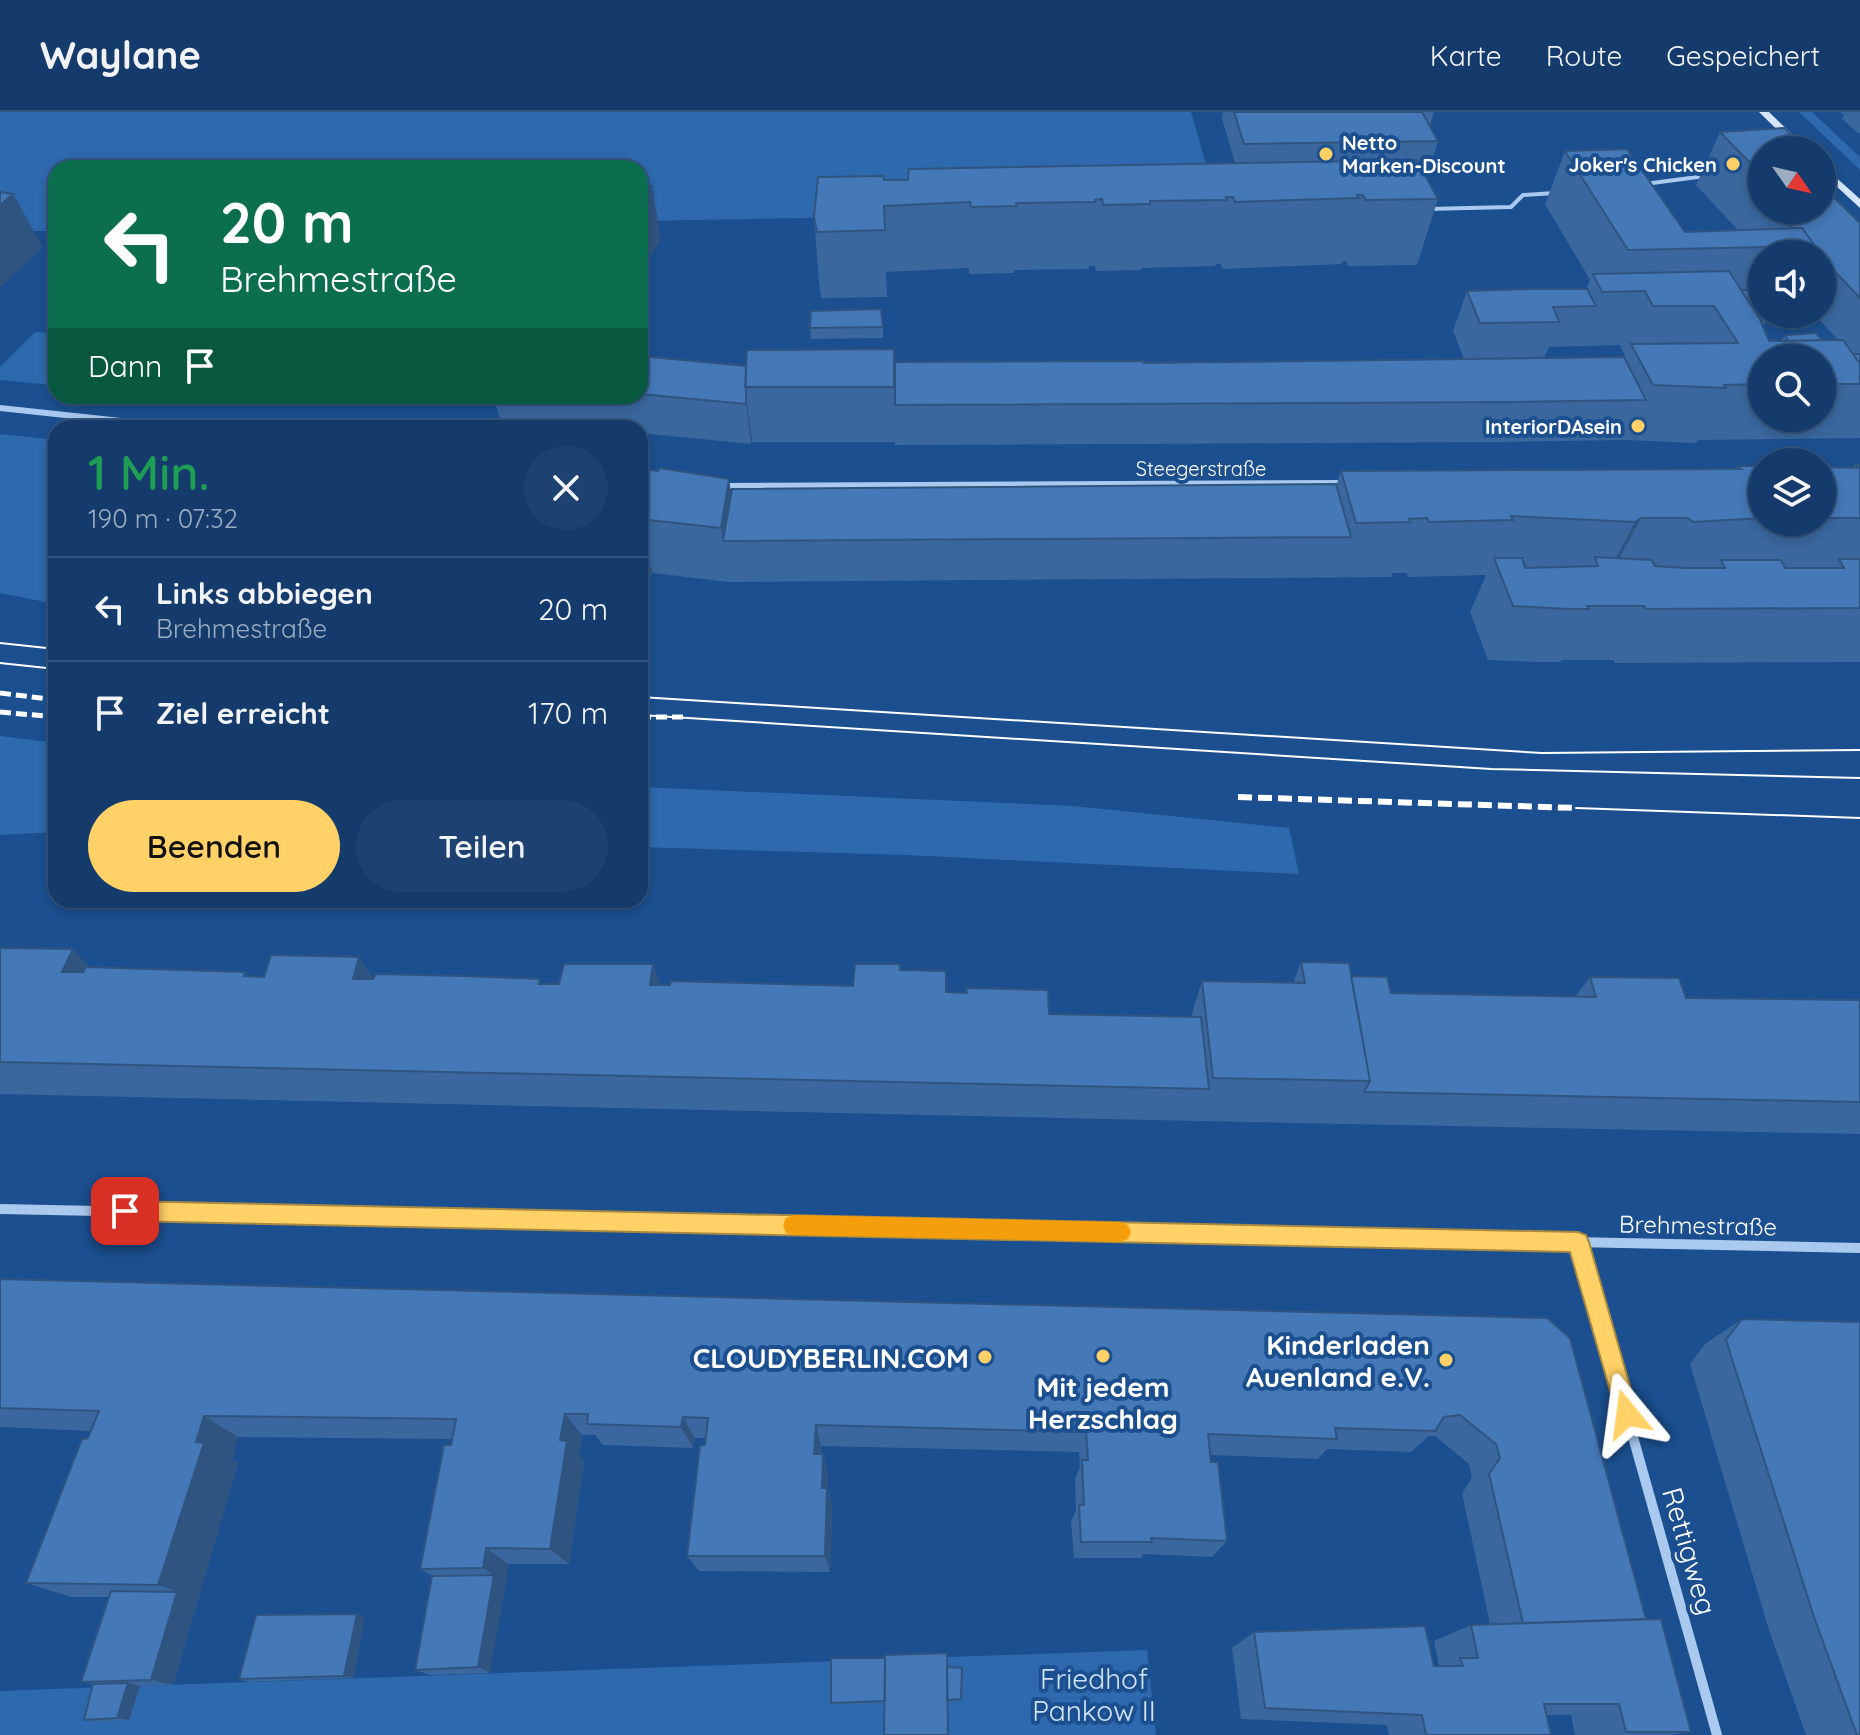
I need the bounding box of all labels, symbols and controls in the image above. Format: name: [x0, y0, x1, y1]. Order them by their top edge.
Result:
text: Waylane: [40, 31, 201, 79]
text: Karte: [1430, 38, 1502, 73]
text: Route: [1546, 38, 1622, 73]
text: Gespeichert: [1666, 38, 1820, 73]
place label: Netto Marken-Discount: [1342, 130, 1506, 178]
north arrow: [1748, 136, 1836, 224]
map controls: [1748, 136, 1836, 536]
marker: Netto Marken-Discount: [1317, 145, 1335, 163]
place label: Joker's Chicken: [1569, 152, 1717, 177]
marker: Joker's Chicken: [1724, 155, 1742, 173]
text: 20 m: [220, 187, 354, 257]
icon: left: [88, 192, 192, 296]
button: sound: [1748, 240, 1836, 328]
text: Brehmestraße: [220, 256, 457, 301]
icon: arrive: [178, 344, 222, 388]
button: search: [1748, 344, 1836, 432]
text: Dann: [88, 347, 162, 385]
place label: InteriorDAsein: [1485, 414, 1622, 439]
marker: InteriorDAsein: [1629, 417, 1647, 435]
text: 1 Min.: [88, 442, 209, 502]
button: close: [524, 446, 608, 530]
button: layers: [1748, 448, 1836, 536]
street label: Steegerstraße: [1136, 456, 1266, 481]
text: 190 m · 07:32: [88, 502, 238, 535]
text: Links abbiegen: [156, 574, 373, 612]
icon: left: [88, 587, 132, 631]
text: 20 m: [538, 590, 608, 628]
text: Brehmestraße: [156, 612, 327, 645]
icon: arrive: [88, 691, 132, 735]
text: Ziel erreicht: [156, 694, 330, 732]
text: 170 m: [528, 694, 608, 732]
button: Beenden: [88, 800, 340, 892]
button: Teilen: [356, 800, 608, 892]
pin: [91, 1177, 159, 1245]
icon: arrive: [103, 1189, 147, 1233]
street label: Brehmestraße: [1619, 1209, 1777, 1241]
place label: Kinderladen Auenland e.V.: [1246, 1327, 1430, 1394]
place label: CLOUDYBERLIN.COM: [693, 1340, 969, 1375]
marker: Mit jedem Herzschlag: [1094, 1347, 1112, 1365]
marker: CLOUDYBERLIN.COM: [976, 1348, 994, 1366]
marker: Kinderladen Auenland e.V.: [1437, 1351, 1455, 1369]
place label: Mit jedem Herzschlag: [1028, 1369, 1178, 1436]
position arrow: [1585, 1372, 1669, 1456]
street label: Rettigweg: [1655, 1483, 1725, 1619]
park label: Friedhof Pankow II: [1032, 1661, 1156, 1728]

